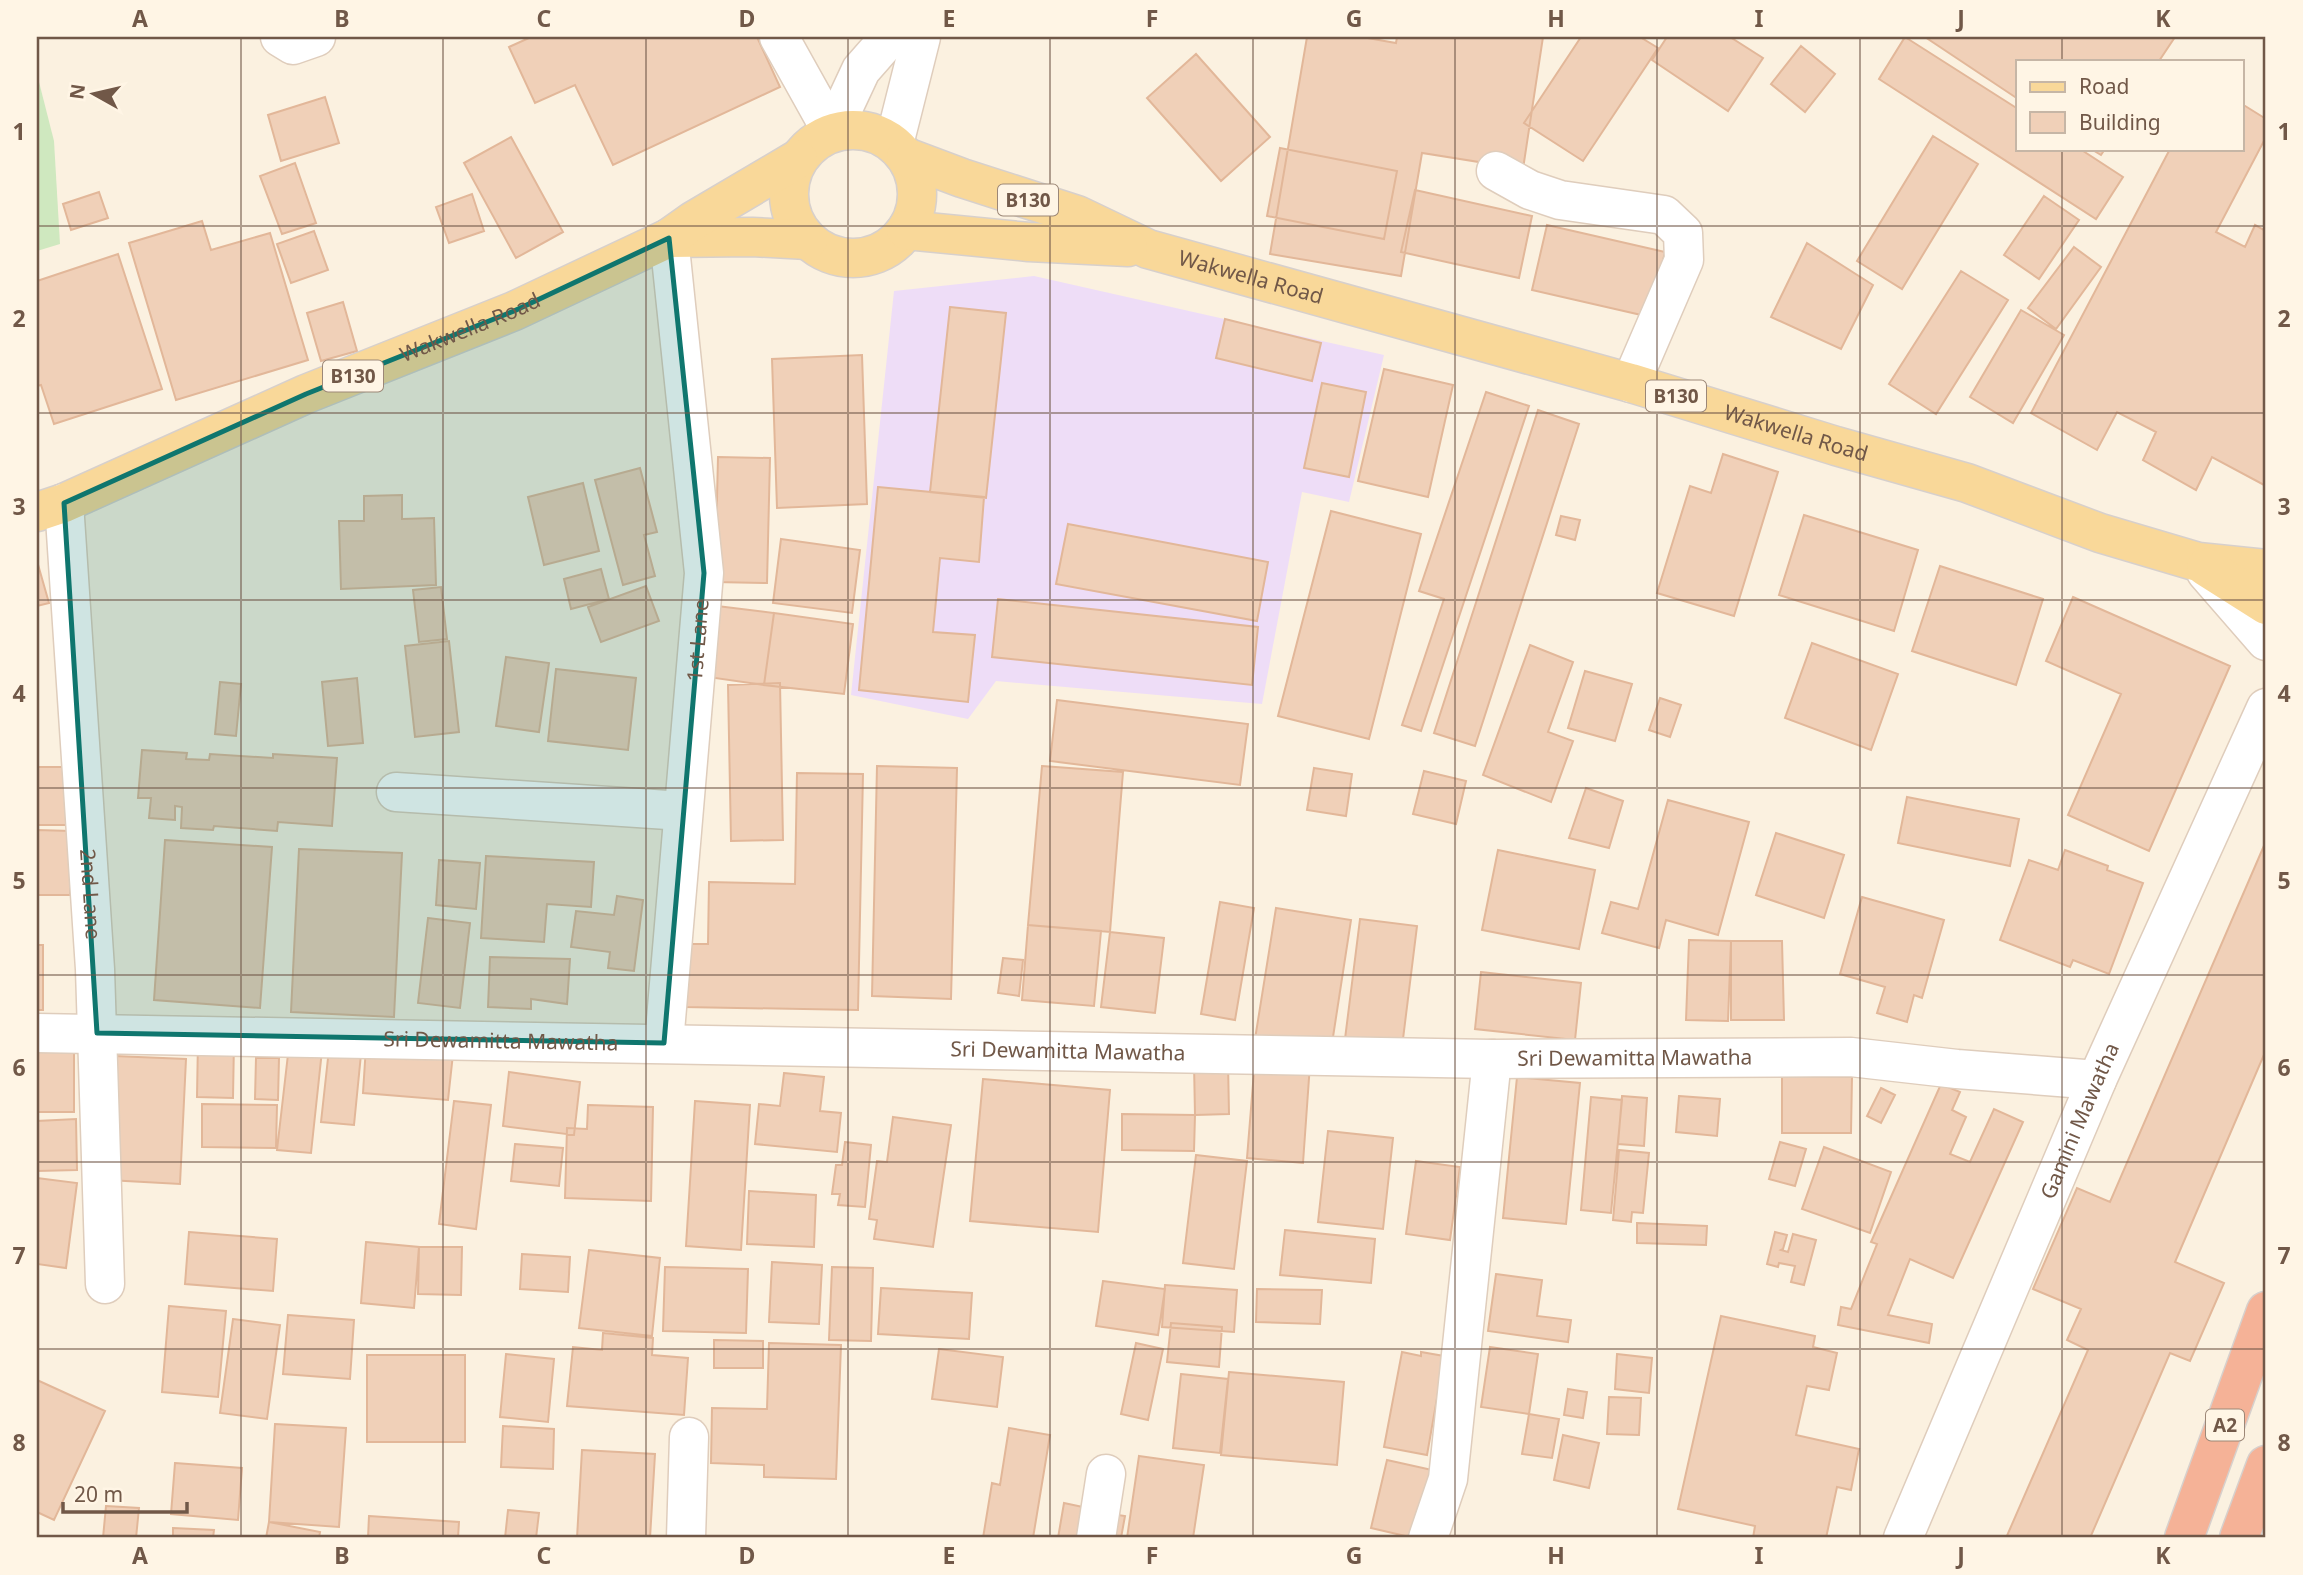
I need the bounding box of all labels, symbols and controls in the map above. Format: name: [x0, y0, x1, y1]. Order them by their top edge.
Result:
text: A: [132, 2, 148, 34]
text: B: [334, 2, 350, 34]
text: C: [537, 2, 552, 34]
text: D: [739, 2, 755, 34]
text: E: [943, 2, 955, 34]
text: F: [1146, 2, 1158, 34]
text: G: [1346, 2, 1362, 34]
text: H: [1547, 2, 1565, 34]
text: I: [1755, 2, 1764, 34]
text: J: [1955, 2, 1965, 34]
text: K: [2155, 2, 2171, 34]
north arrow: [60, 60, 130, 130]
legend: [2016, 60, 2244, 150]
text: Road: [2079, 72, 2129, 100]
text: N: [63, 82, 91, 101]
text: Building: [2079, 108, 2161, 136]
text: 1: [12, 115, 26, 147]
text: 1: [2277, 115, 2291, 147]
road number: B130: [998, 184, 1058, 216]
street label: Wakwella Road: [1175, 243, 1327, 310]
street label: Wakwella Road: [396, 286, 545, 368]
text: 2: [12, 302, 26, 334]
text: 2: [2277, 302, 2291, 334]
road number: B130: [323, 360, 383, 392]
road number: B130: [1646, 380, 1706, 412]
street label: Wakwella Road: [1721, 397, 1871, 467]
text: 3: [12, 490, 26, 522]
text: 3: [2277, 490, 2291, 522]
street label: 1st Lane: [680, 598, 715, 683]
text: 4: [12, 677, 26, 709]
text: 4: [2277, 677, 2291, 709]
street label: 2nd Lane: [74, 848, 108, 940]
text: 5: [12, 864, 26, 896]
text: 5: [2277, 864, 2291, 896]
street label: Sri Dewamitta Mawatha: [383, 1024, 619, 1056]
street label: Sri Dewamitta Mawatha: [950, 1034, 1186, 1067]
street label: Gamini Mawatha: [2033, 1038, 2125, 1203]
street label: Sri Dewamitta Mawatha: [1517, 1043, 1752, 1072]
text: 6: [12, 1051, 26, 1083]
text: 6: [2277, 1051, 2291, 1083]
text: 7: [12, 1239, 26, 1271]
text: 7: [2277, 1239, 2291, 1271]
road number: A2: [2206, 1410, 2244, 1441]
text: 8: [12, 1426, 26, 1458]
text: 8: [2277, 1426, 2291, 1458]
scale bar: [63, 1470, 187, 1514]
text: 20 m: [74, 1480, 123, 1508]
text: A: [132, 1539, 148, 1571]
text: B: [334, 1539, 350, 1571]
text: C: [537, 1539, 552, 1571]
text: D: [739, 1539, 755, 1571]
text: E: [943, 1539, 955, 1571]
text: F: [1146, 1539, 1158, 1571]
text: G: [1346, 1539, 1362, 1571]
text: H: [1547, 1539, 1565, 1571]
text: I: [1755, 1539, 1764, 1571]
text: J: [1955, 1539, 1965, 1571]
text: K: [2155, 1539, 2171, 1571]

